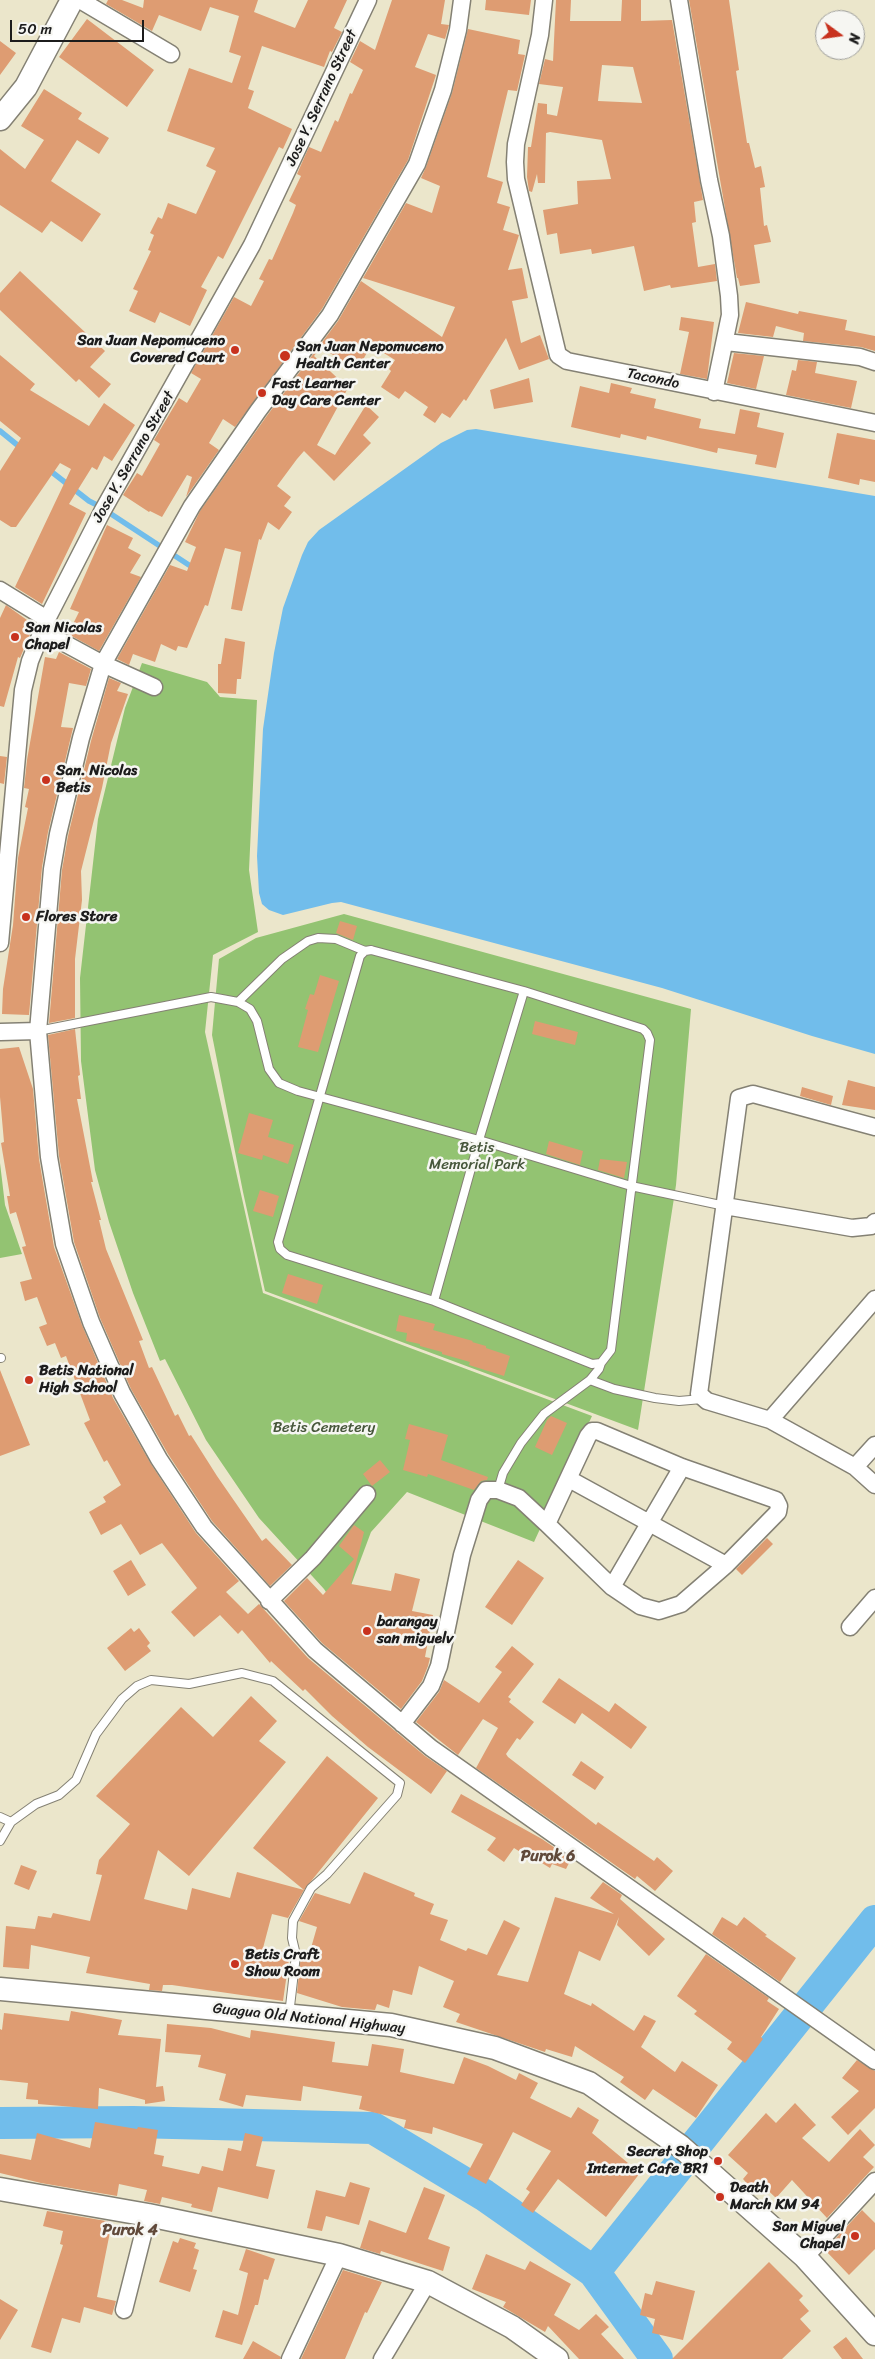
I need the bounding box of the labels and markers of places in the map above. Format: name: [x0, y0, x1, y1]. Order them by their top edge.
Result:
place label: San Juan Nepomuceno Covered Court: [77, 332, 225, 367]
place label: San Juan Nepomuceno Health Center: [296, 338, 444, 373]
marker: San Juan Nepomuceno Covered Court: [229, 344, 241, 356]
marker: San Juan Nepomuceno Health Center: [278, 349, 292, 363]
place label: Fast Learner Day Care Center: [272, 375, 380, 410]
marker: Fast Learner Day Care Center: [256, 387, 268, 399]
place label: San Nicolas Chapel: [25, 619, 102, 654]
marker: San Nicolas Chapel: [9, 631, 21, 643]
place label: San. Nicolas Betis: [56, 762, 137, 797]
marker: San. Nicolas Betis: [40, 774, 52, 786]
place label: Flores Store: [36, 908, 117, 926]
marker: Flores Store: [20, 911, 32, 923]
place label: Betis National High School: [39, 1362, 134, 1397]
marker: Betis National High School: [23, 1374, 35, 1386]
place label: barangay san miguelv: [377, 1613, 453, 1648]
marker: barangay san miguelv: [361, 1625, 373, 1637]
place label: Betis Craft Show Room: [245, 1946, 320, 1981]
marker: Betis Craft Show Room: [229, 1958, 241, 1970]
place label: Secret Shop Internet Cafe BR1: [587, 2143, 708, 2178]
marker: Secret Shop Internet Cafe BR1: [712, 2155, 724, 2167]
place label: Death March KM 94: [730, 2179, 820, 2214]
marker: Death March KM 94: [714, 2191, 726, 2203]
place label: San Miguel Chapel: [773, 2218, 845, 2253]
marker: San Miguel Chapel: [849, 2230, 861, 2242]

